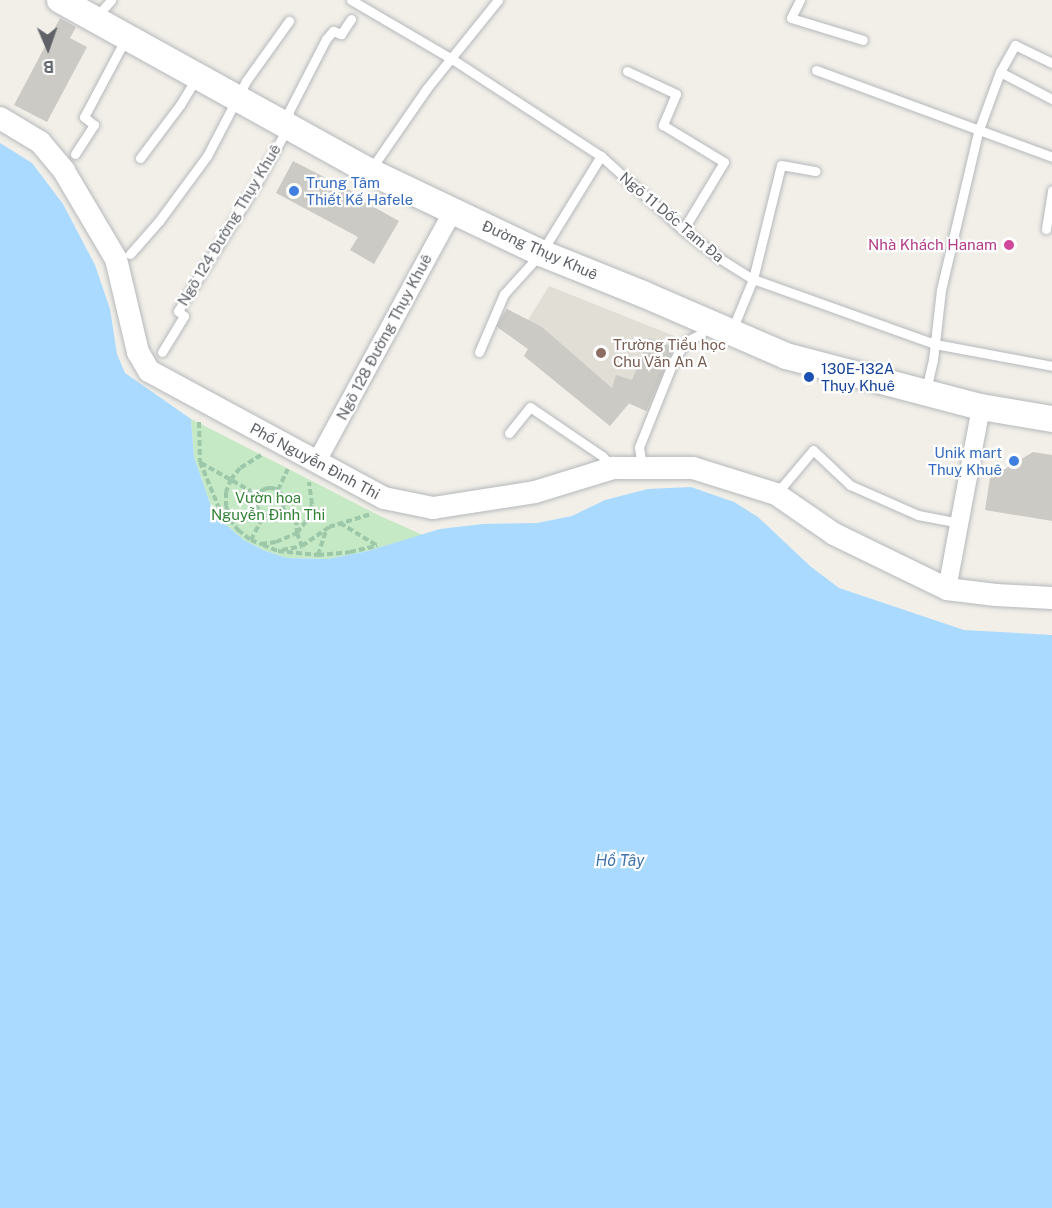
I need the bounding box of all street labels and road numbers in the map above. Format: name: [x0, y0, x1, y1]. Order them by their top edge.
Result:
street label: Ngõ 124 Đường Thụy Khuê: [174, 141, 284, 309]
street label: Ngõ 11 Dốc Tam Đa: [616, 168, 728, 266]
street label: Đường Thụy Khuê: [479, 216, 601, 284]
street label: Ngõ 128 Đường Thụy Khuê: [332, 251, 436, 423]
street label: Phố Nguyễn Đình Thi: [247, 419, 383, 503]

